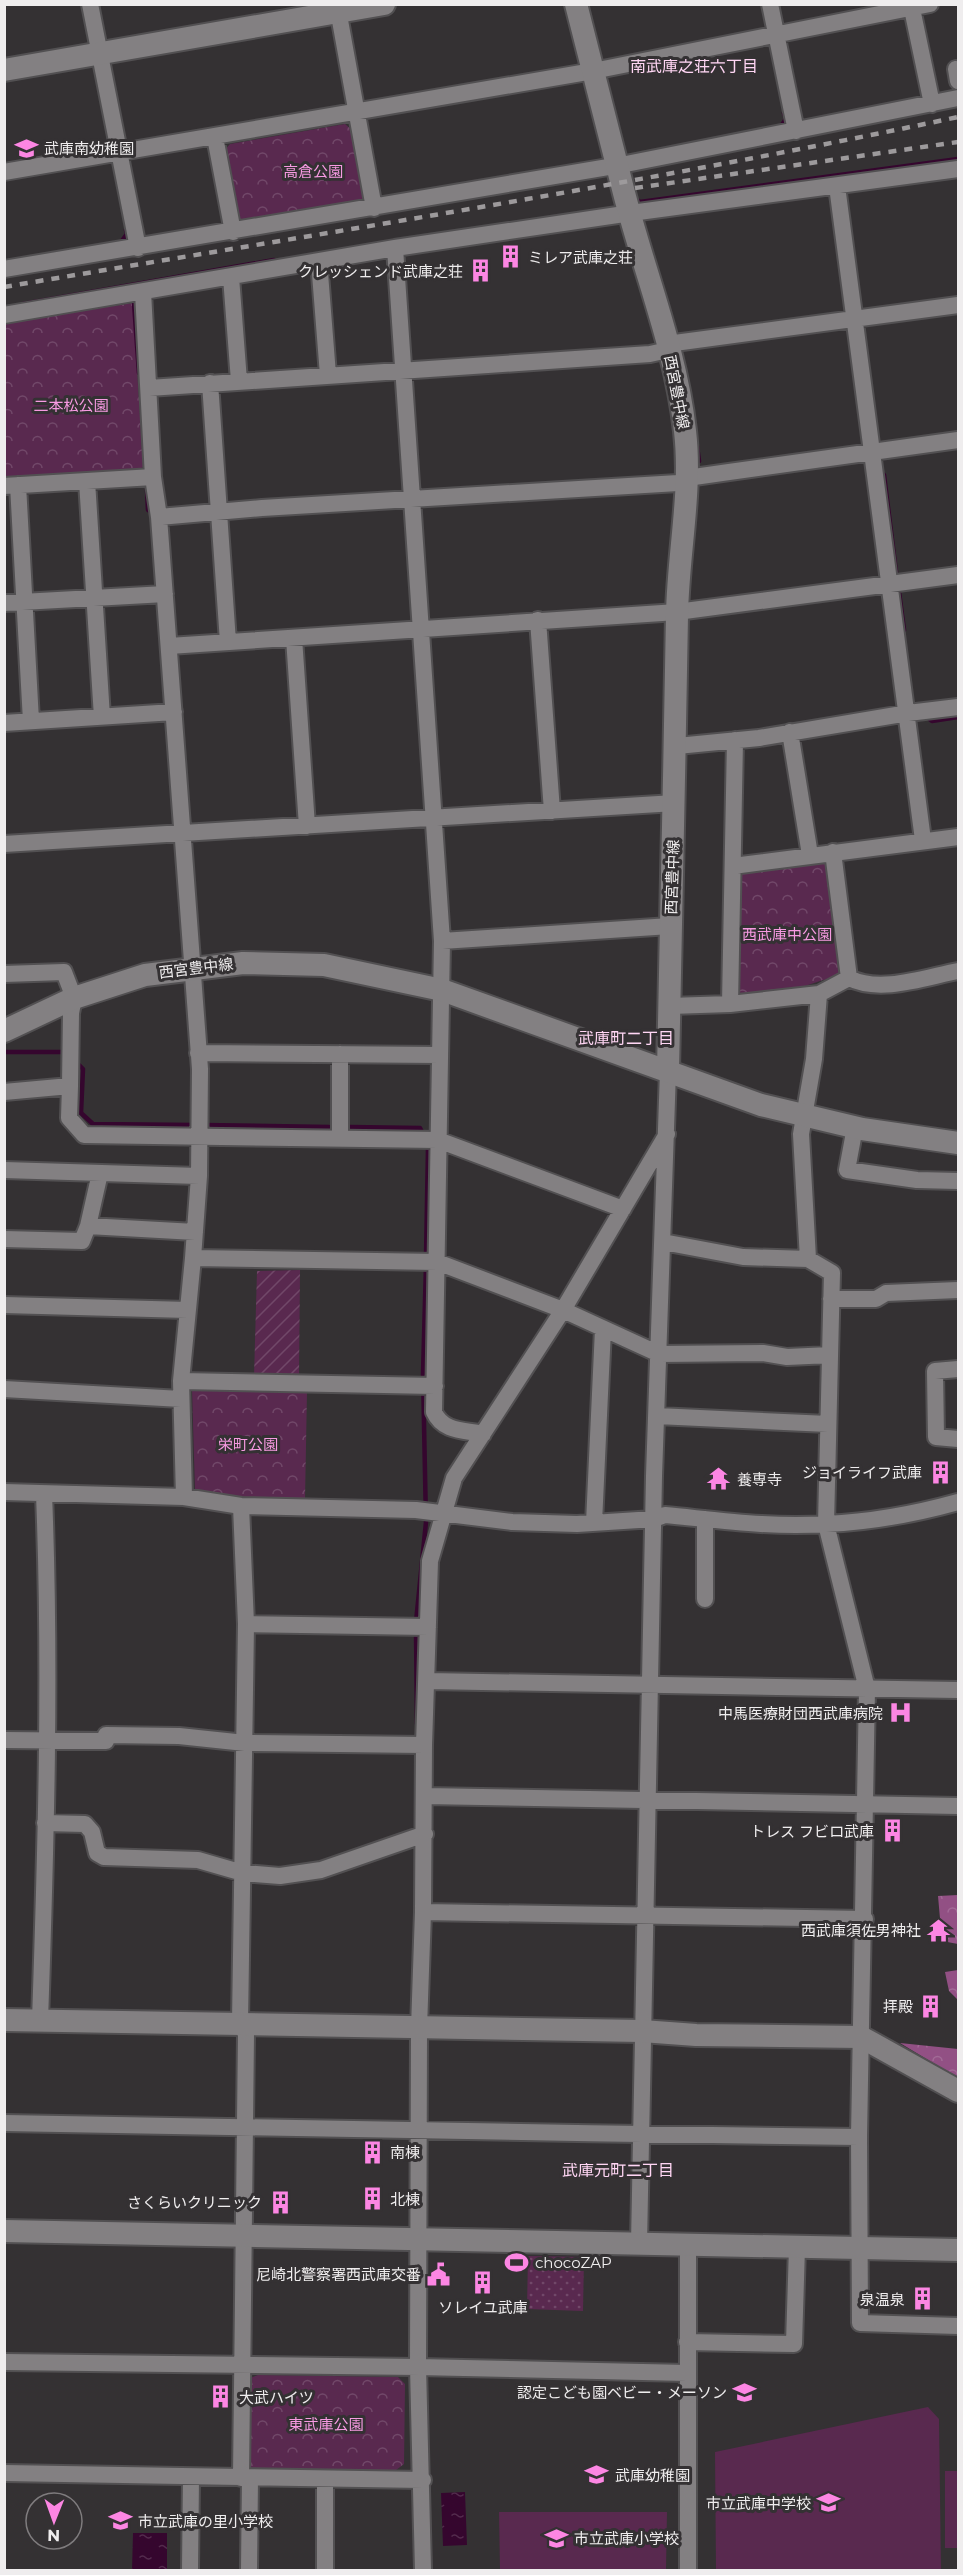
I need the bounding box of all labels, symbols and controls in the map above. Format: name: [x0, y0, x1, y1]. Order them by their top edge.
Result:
district label: 南武庫之荘六丁目: [630, 57, 758, 76]
school or university icon: 武庫南幼稚園: [13, 135, 39, 161]
place label: 武庫南幼稚園: [44, 139, 134, 158]
park label: 高倉公園: [283, 162, 343, 181]
building icon: ミレア武庫之荘: [497, 244, 523, 270]
place label: ミレア武庫之荘: [528, 248, 633, 267]
building icon: クレッシェンド武庫之荘: [468, 258, 494, 284]
place label: クレッシェンド武庫之荘: [298, 262, 463, 281]
street label: 西宮豊中線: [661, 353, 693, 431]
park label: 二本松公園: [33, 396, 109, 415]
street label: 西宮豊中線: [661, 839, 683, 915]
park label: 西武庫中公園: [742, 925, 832, 944]
street label: 西宮豊中線: [158, 954, 234, 982]
district label: 武庫町二丁目: [578, 1029, 674, 1048]
park label: 栄町公園: [218, 1435, 278, 1454]
building icon: ジョイライフ武庫: [927, 1459, 953, 1485]
place label: ジョイライフ武庫: [802, 1463, 922, 1482]
temple icon: 養専寺: [706, 1466, 732, 1492]
place label: 養専寺: [737, 1470, 782, 1489]
hospital icon: 中馬医療財団西武庫病院: [888, 1700, 914, 1726]
place label: 中馬医療財団西武庫病院: [718, 1704, 883, 1723]
building icon: トレス フビロ武庫: [879, 1818, 905, 1844]
place label: トレス フビロ武庫: [750, 1822, 874, 1841]
temple icon: 西武庫須佐男神社: [926, 1917, 952, 1943]
place label: 西武庫須佐男神社: [801, 1921, 921, 1940]
building icon: 拝殿: [918, 1993, 944, 2019]
place label: 拝殿: [883, 1997, 913, 2016]
building icon: 南棟: [359, 2139, 385, 2165]
place label: 南棟: [390, 2143, 420, 2162]
district label: 武庫元町二丁目: [562, 2161, 674, 2180]
building icon: 北棟: [359, 2186, 385, 2212]
building icon: さくらいクリニック: [267, 2189, 293, 2215]
place label: 北棟: [390, 2190, 420, 2209]
place label: さくらいクリニック: [127, 2193, 262, 2212]
sports icon: chocoZAP: [504, 2249, 530, 2275]
place label: chocoZAP: [535, 2253, 612, 2272]
public building icon: 尼崎北警察署西武庫交番: [426, 2261, 452, 2287]
place label: 尼崎北警察署西武庫交番: [256, 2265, 421, 2284]
building icon: ソレイユ武庫: [470, 2270, 496, 2296]
building icon: 泉温泉: [910, 2286, 936, 2312]
place label: 泉温泉: [860, 2290, 905, 2309]
place label: ソレイユ武庫: [438, 2298, 528, 2317]
school or university icon: 認定こども園ベビー・メーソン: [732, 2379, 758, 2405]
place label: 認定こども園ベビー・メーソン: [517, 2383, 727, 2402]
building icon: 大武ハイツ: [208, 2384, 234, 2410]
place label: 大武ハイツ: [239, 2388, 314, 2407]
park label: 東武庫公園: [288, 2415, 364, 2434]
school or university icon: 武庫幼稚園: [584, 2462, 610, 2488]
place label: 武庫幼稚園: [615, 2466, 690, 2485]
school or university icon: 市立武庫中学校: [816, 2490, 842, 2516]
north arrow: [24, 2491, 84, 2551]
place label: 市立武庫中学校: [706, 2494, 811, 2513]
school or university icon: 市立武庫の里小学校: [107, 2508, 133, 2534]
place label: 市立武庫の里小学校: [138, 2512, 273, 2531]
school or university icon: 市立武庫小学校: [543, 2525, 569, 2551]
text: N: [47, 2526, 60, 2545]
place label: 市立武庫小学校: [574, 2529, 679, 2548]

